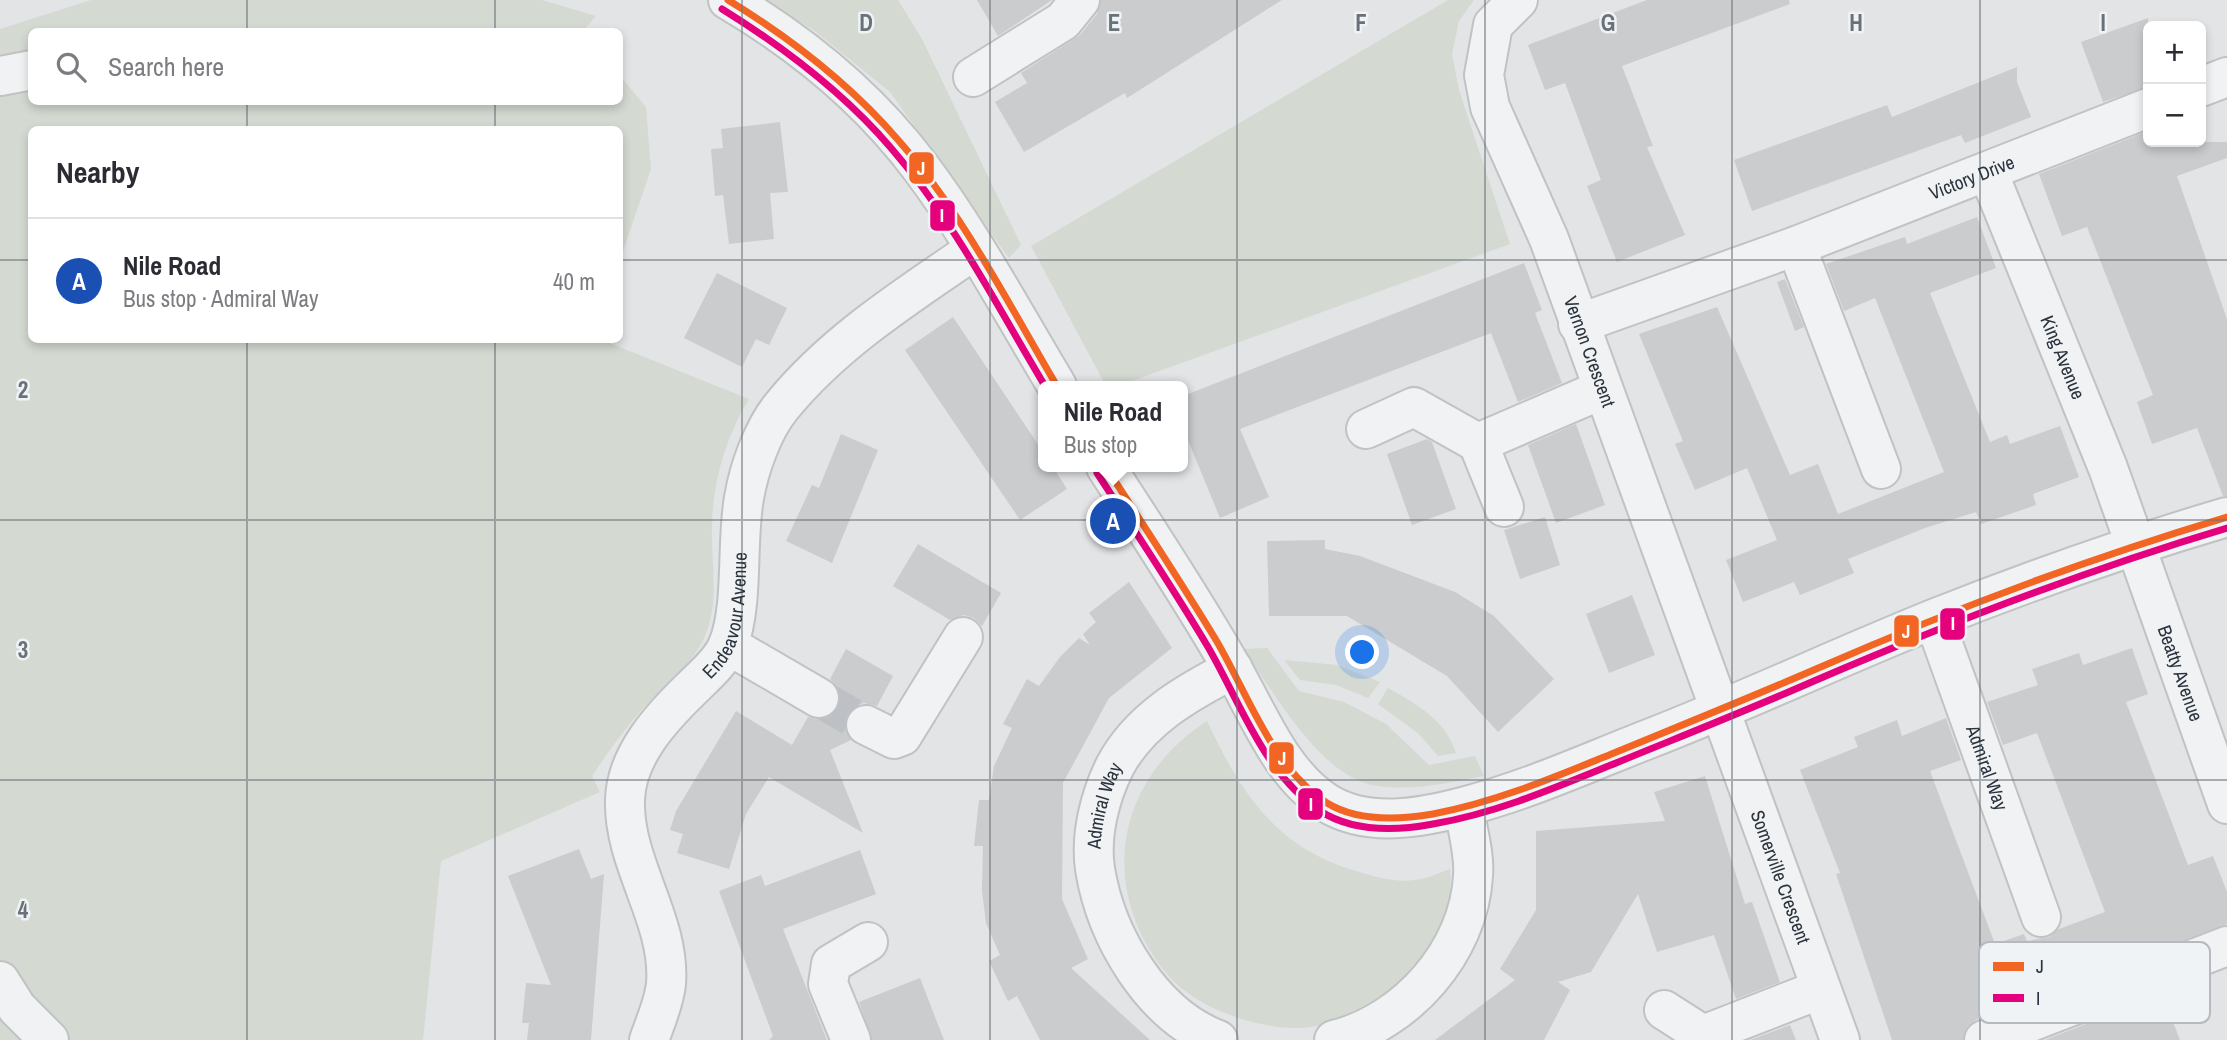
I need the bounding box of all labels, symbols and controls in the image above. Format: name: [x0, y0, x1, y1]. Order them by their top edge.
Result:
text: D: [859, 7, 873, 38]
text: E: [1108, 7, 1120, 38]
text: F: [1355, 7, 1367, 38]
text: G: [1601, 7, 1615, 38]
text: H: [1849, 7, 1863, 38]
text: I: [2100, 7, 2106, 38]
map controls: [2143, 21, 2206, 147]
button: +: [2143, 21, 2206, 84]
search box: [28, 28, 623, 105]
icon: search: [52, 48, 90, 86]
text: Search here: [108, 49, 224, 84]
button: −: [2143, 84, 2206, 147]
street label: Victory Drive: [1925, 149, 2018, 206]
line badge: J: [908, 151, 935, 185]
text: Nearby: [56, 152, 139, 192]
text: J: [917, 155, 925, 181]
line badge: I: [929, 199, 956, 232]
text: I: [940, 202, 944, 228]
text: Nile Road: [123, 248, 221, 283]
text: A: [72, 266, 86, 297]
text: 40 m: [553, 266, 595, 297]
text: Bus stop · Admiral Way: [123, 283, 318, 314]
street label: Vernon Crescent: [1558, 292, 1622, 411]
street label: King Avenue: [2035, 312, 2092, 403]
text: 2: [18, 374, 28, 405]
popup: [1038, 381, 1188, 472]
text: Nile Road: [1064, 394, 1162, 429]
text: Bus stop: [1064, 429, 1137, 460]
pin: A: [1090, 495, 1136, 547]
street label: Endeavour Avenue: [696, 552, 753, 684]
line badge: I: [1939, 607, 1966, 641]
text: I: [1951, 610, 1955, 636]
line badge: J: [1893, 614, 1920, 648]
text: J: [1902, 618, 1910, 644]
street label: Beatty Avenue: [2152, 621, 2210, 725]
text: 3: [18, 634, 28, 665]
your location: [1345, 635, 1379, 669]
street label: Admiral Way: [1960, 721, 2015, 814]
line badge: J: [1268, 741, 1295, 775]
text: J: [1278, 745, 1286, 771]
street label: Admiral Way: [1081, 758, 1128, 850]
line badge: I: [1297, 787, 1324, 821]
text: I: [1309, 791, 1313, 817]
street label: Somerville Crescent: [1745, 806, 1817, 948]
text: 4: [18, 894, 29, 925]
legend: [1979, 942, 2210, 1023]
text: J: [2036, 953, 2044, 979]
text: I: [2036, 985, 2040, 1011]

